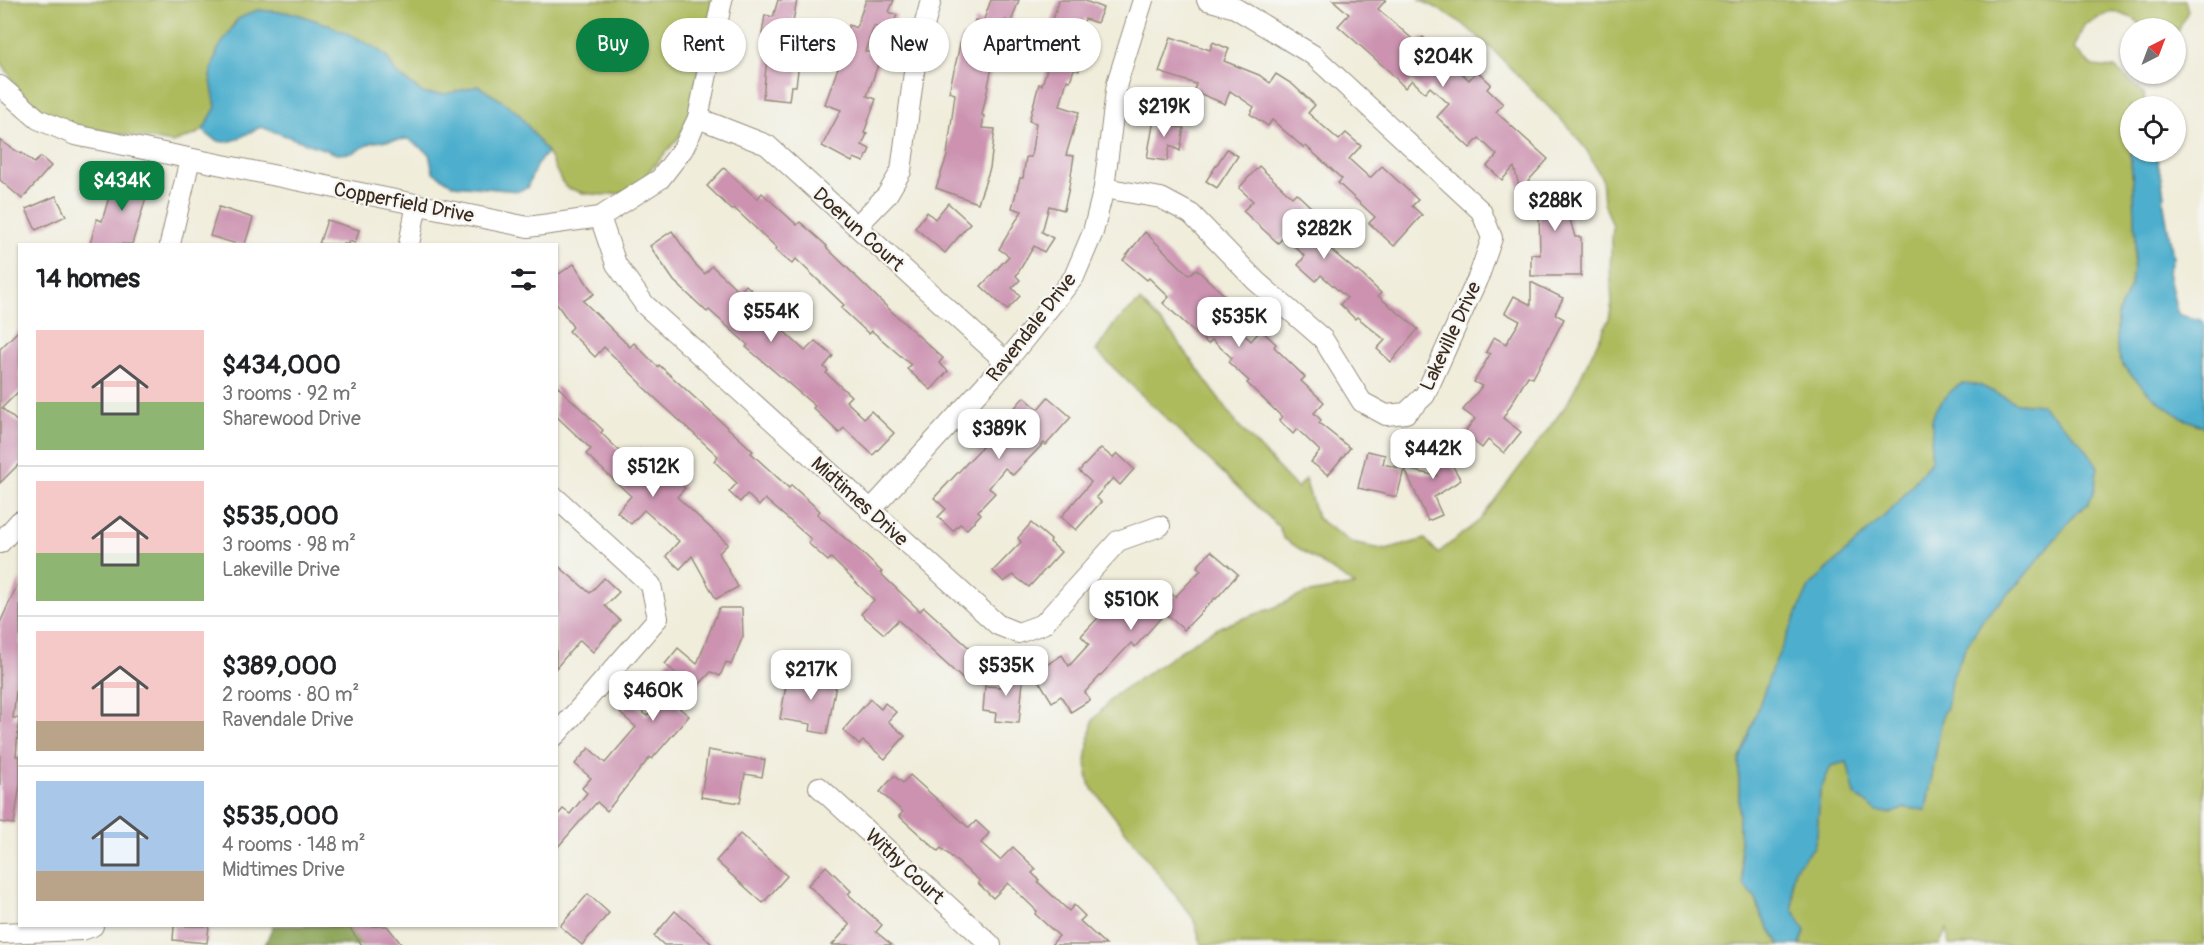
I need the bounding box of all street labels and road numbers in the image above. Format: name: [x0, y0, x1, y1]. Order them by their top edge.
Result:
street label: Copperfield Drive: [332, 177, 476, 228]
street label: Doerun Court: [808, 182, 910, 278]
street label: Ravendale Drive: [981, 268, 1082, 387]
street label: Lakeville Drive: [1414, 277, 1487, 395]
street label: Midtimes Drive: [806, 451, 914, 552]
street label: Withy Court: [860, 823, 950, 910]

